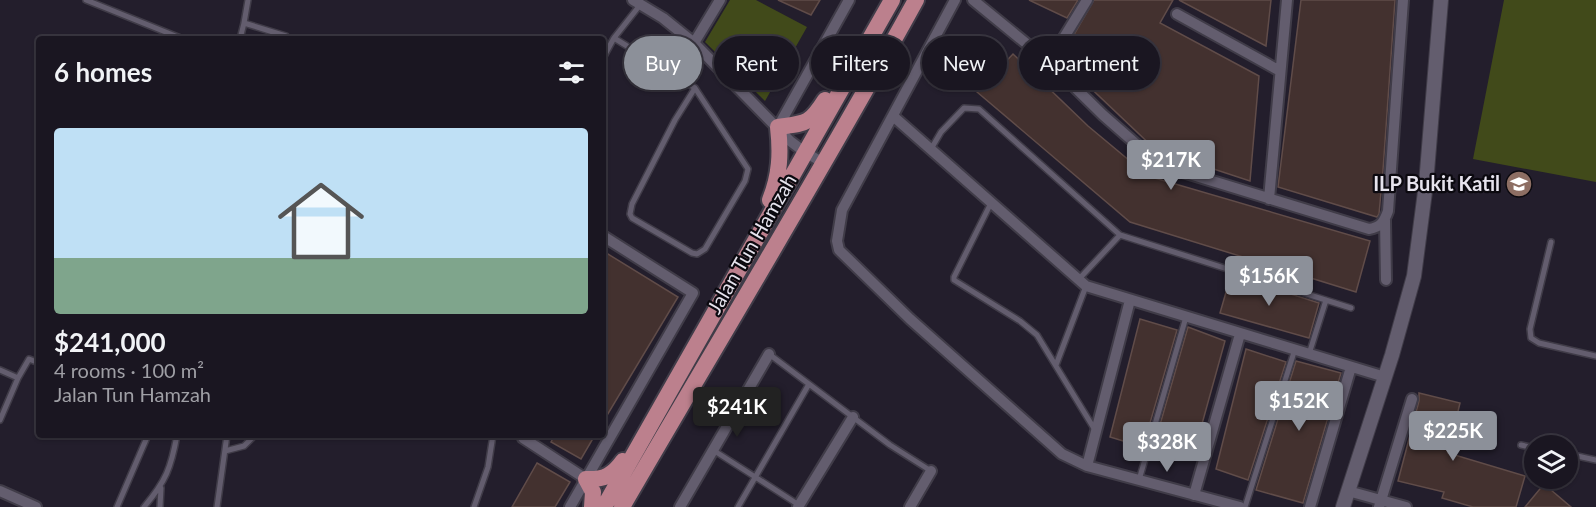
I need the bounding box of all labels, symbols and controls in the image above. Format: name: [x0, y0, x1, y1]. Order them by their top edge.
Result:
chip: Buy: [624, 36, 702, 90]
chip: Rent: [714, 36, 799, 90]
chip: Filters: [811, 36, 910, 90]
chip: New: [922, 36, 1007, 90]
chip: Apartment: [1019, 36, 1160, 90]
text: 6 homes: [54, 56, 152, 88]
icon: filters: [555, 56, 588, 89]
pin: $217K: [1129, 140, 1213, 191]
text: $217K: [1141, 147, 1201, 171]
icon: home: [267, 167, 375, 275]
school or university icon: ILP Bukit Katil: [1504, 169, 1534, 199]
street label: Jalan Tun Hamzah: [701, 170, 801, 317]
place label: ILP Bukit Katil: [1373, 171, 1500, 195]
pin: $156K: [1227, 256, 1311, 307]
text: $156K: [1239, 263, 1299, 287]
text: $241,000: [54, 326, 166, 358]
text: 4 rooms · 100 m²: [54, 358, 204, 382]
pin: $152K: [1257, 381, 1341, 432]
text: Jalan Tun Hamzah: [54, 382, 211, 406]
pin: $241K: [695, 387, 779, 438]
text: $152K: [1269, 388, 1329, 412]
text: $241K: [707, 394, 767, 418]
pin: $225K: [1411, 411, 1495, 462]
text: $225K: [1423, 418, 1483, 442]
pin: $328K: [1125, 422, 1209, 473]
text: $328K: [1137, 429, 1197, 453]
map controls: [1524, 435, 1578, 489]
button: layers: [1524, 435, 1578, 489]

